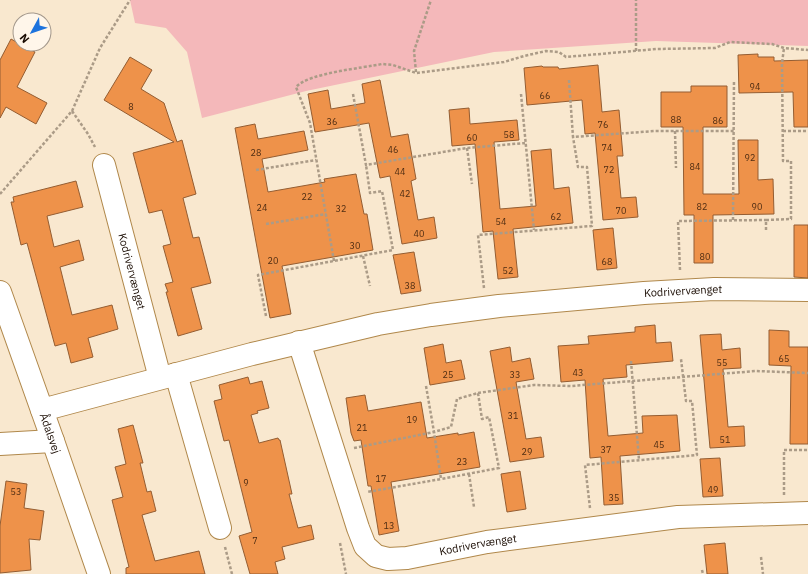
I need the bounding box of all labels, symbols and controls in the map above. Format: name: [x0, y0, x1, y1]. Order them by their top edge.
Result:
north arrow: [12, 12, 52, 52]
text: N: [16, 31, 32, 46]
house number: 94: [750, 81, 760, 92]
house number: 66: [540, 90, 550, 101]
house number: 8: [128, 101, 134, 112]
house number: 88: [671, 114, 681, 125]
house number: 86: [713, 115, 723, 126]
house number: 36: [327, 116, 337, 127]
house number: 76: [598, 119, 608, 130]
house number: 58: [504, 129, 514, 140]
house number: 60: [467, 132, 477, 143]
house number: 74: [602, 142, 612, 153]
house number: 46: [388, 144, 398, 155]
house number: 28: [251, 147, 261, 158]
house number: 92: [745, 152, 755, 163]
house number: 84: [690, 161, 700, 172]
house number: 72: [604, 164, 614, 175]
house number: 44: [395, 166, 405, 177]
house number: 42: [400, 188, 410, 199]
house number: 22: [302, 191, 312, 202]
house number: 82: [697, 201, 707, 212]
house number: 90: [752, 201, 762, 212]
house number: 24: [257, 202, 267, 213]
house number: 32: [336, 203, 346, 214]
house number: 70: [616, 205, 626, 216]
house number: 62: [551, 211, 561, 222]
house number: 54: [496, 216, 506, 227]
house number: 40: [414, 228, 424, 239]
street label: Kodrivervænget: [115, 232, 149, 311]
house number: 30: [350, 240, 360, 251]
house number: 80: [700, 251, 710, 262]
house number: 20: [268, 255, 278, 266]
house number: 68: [602, 256, 612, 267]
house number: 52: [503, 265, 513, 276]
house number: 38: [405, 280, 415, 291]
street label: Kodrivervænget: [644, 282, 722, 300]
house number: 65: [779, 353, 789, 364]
house number: 55: [717, 357, 727, 368]
house number: 43: [573, 367, 583, 378]
house number: 25: [443, 369, 453, 380]
house number: 33: [510, 369, 520, 380]
house number: 31: [508, 410, 518, 421]
street label: Ådalsvej: [37, 411, 64, 455]
house number: 19: [407, 414, 417, 425]
house number: 21: [357, 422, 367, 433]
house number: 51: [720, 434, 730, 445]
house number: 45: [654, 439, 664, 450]
house number: 37: [601, 444, 611, 455]
house number: 29: [522, 446, 532, 457]
house number: 23: [457, 456, 467, 467]
house number: 17: [376, 473, 386, 484]
house number: 9: [243, 477, 249, 488]
house number: 49: [708, 484, 718, 495]
house number: 53: [11, 486, 21, 497]
house number: 35: [609, 492, 619, 503]
house number: 13: [384, 520, 394, 531]
street label: Kodrivervænget: [438, 531, 518, 558]
house number: 7: [252, 535, 258, 546]

